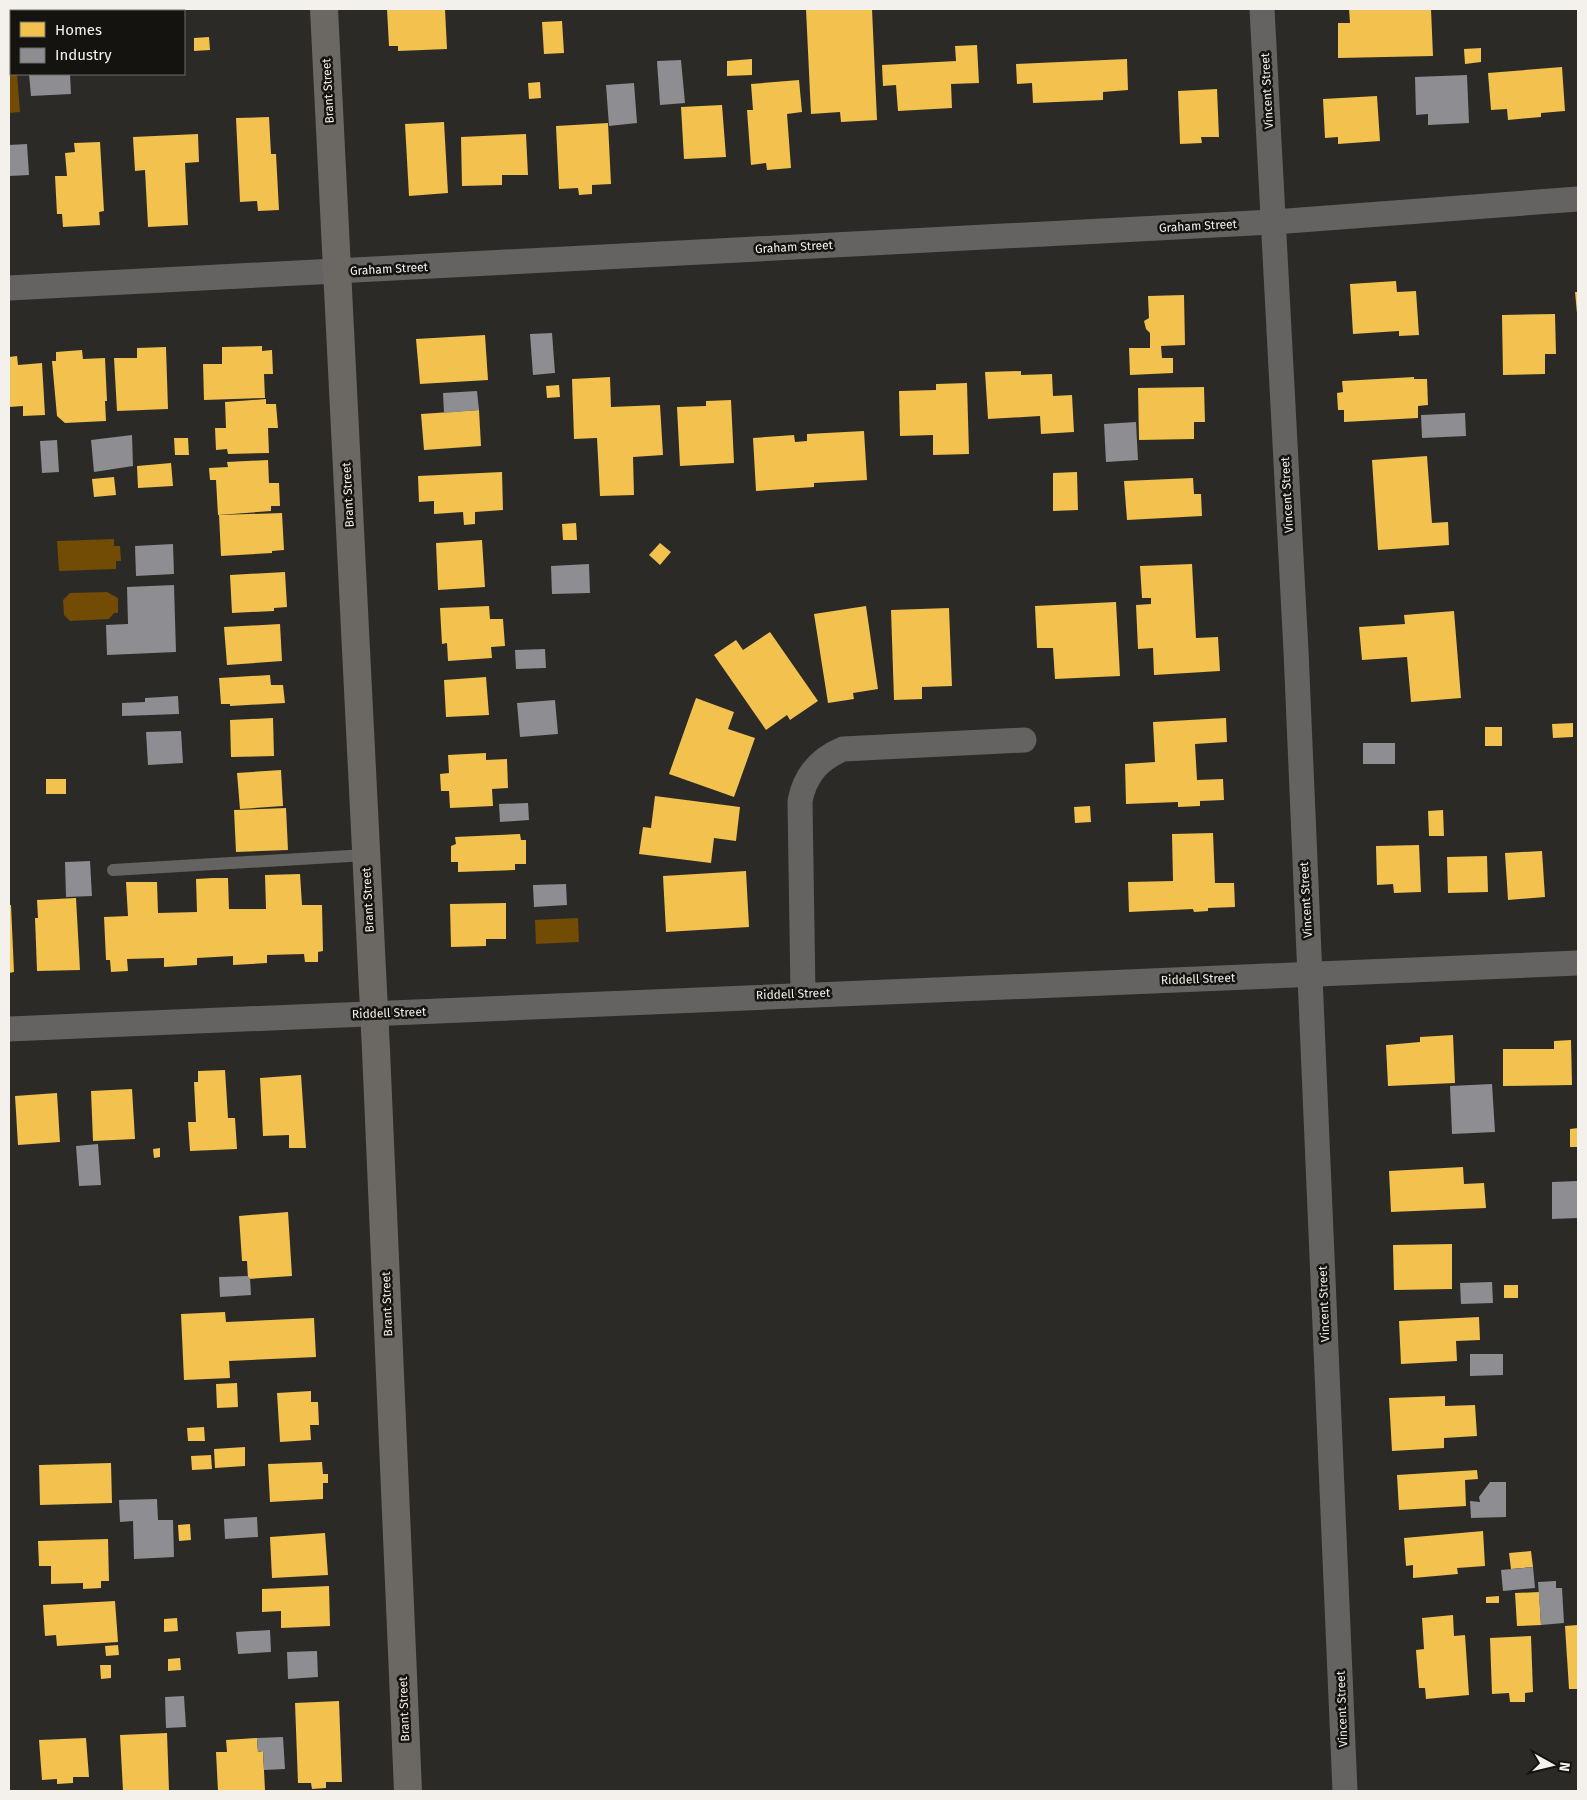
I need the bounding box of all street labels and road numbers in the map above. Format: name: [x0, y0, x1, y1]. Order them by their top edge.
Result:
street label: Vincent Street: [1258, 52, 1276, 129]
street label: Brant Street: [319, 57, 337, 124]
street label: Graham Street: [1159, 217, 1238, 235]
street label: Graham Street: [755, 238, 834, 256]
street label: Graham Street: [350, 260, 429, 278]
street label: Vincent Street: [1278, 456, 1296, 533]
street label: Brant Street: [339, 461, 357, 528]
street label: Vincent Street: [1297, 861, 1315, 938]
street label: Brant Street: [359, 866, 377, 933]
street label: Riddell Street: [1161, 971, 1236, 987]
street label: Riddell Street: [756, 986, 831, 1002]
street label: Riddell Street: [352, 1005, 427, 1021]
street label: Vincent Street: [1316, 1265, 1332, 1342]
street label: Brant Street: [379, 1271, 395, 1337]
street label: Vincent Street: [1334, 1670, 1350, 1747]
street label: Brant Street: [396, 1676, 412, 1742]

